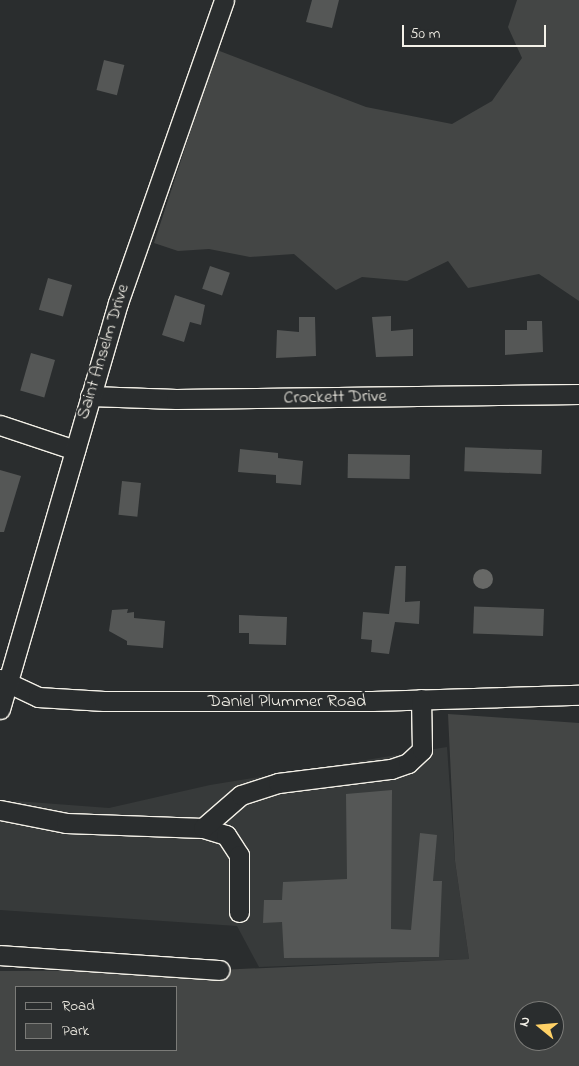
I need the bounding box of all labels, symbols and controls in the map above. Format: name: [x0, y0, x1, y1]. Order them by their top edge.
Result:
scale bar: [404, 15, 548, 47]
text: 50 m: [410, 23, 440, 45]
street label: Saint Anselm Drive: [73, 282, 135, 422]
street label: Crockett Drive: [283, 386, 387, 410]
street label: Daniel Plummer Road: [208, 691, 366, 713]
legend: [15, 986, 178, 1051]
text: Road: [62, 995, 95, 1017]
north arrow: [514, 1001, 564, 1051]
text: N: [514, 1014, 537, 1029]
text: Park: [62, 1020, 89, 1042]

